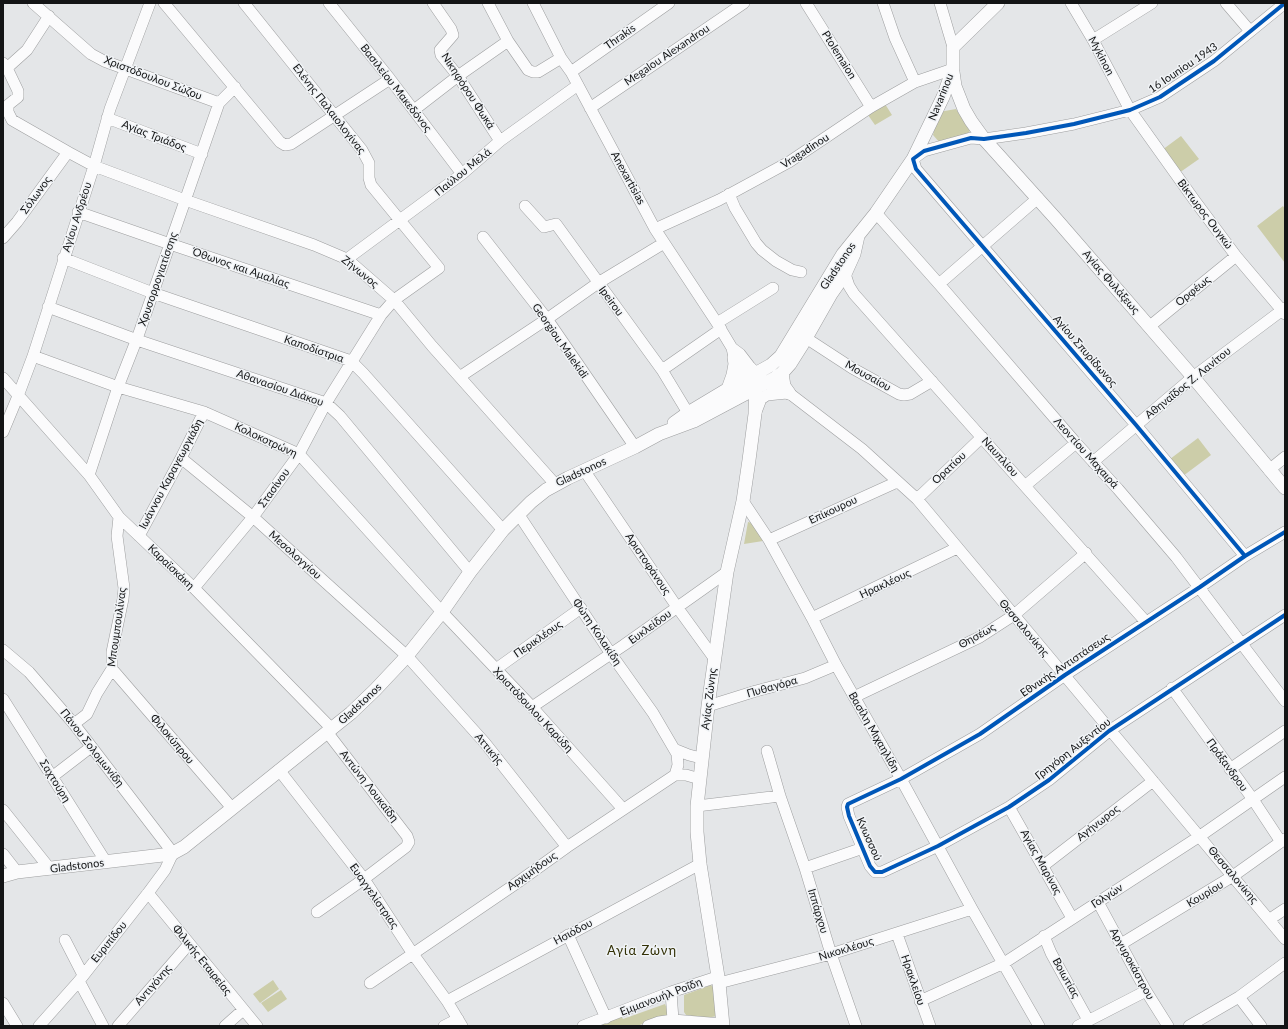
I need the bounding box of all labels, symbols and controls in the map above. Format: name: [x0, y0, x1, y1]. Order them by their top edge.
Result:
street label: Thrakis: [602, 22, 638, 52]
street label: Megalou Alexandrou: [622, 22, 712, 88]
street label: Ptolemaion: [819, 28, 859, 82]
street label: Mykinon: [1085, 34, 1117, 78]
street label: 16 Iouniou 1943: [1146, 40, 1220, 96]
street label: Βασιλείου Μακεδόνος: [358, 41, 434, 135]
street label: Νικηφόρου Φωκά: [438, 50, 498, 132]
street label: Χριστόδουλου Σώζου: [102, 53, 204, 103]
street label: Ελένης Παλαιολογίνας: [290, 61, 368, 157]
street label: Navarinou: [926, 71, 956, 123]
street label: Αγίας Τριάδος: [120, 118, 188, 154]
street label: Vragadinou: [778, 131, 832, 171]
street label: Παύλου Μελά: [432, 145, 494, 199]
street label: Anexartisias: [608, 149, 648, 207]
street label: Σόλωνος: [18, 174, 54, 216]
street label: Βίκτωρος Ουγκώ: [1175, 177, 1235, 251]
street label: Αγίου Ανδρέου: [59, 180, 95, 254]
street label: Χρυσορρογιατίσσης: [136, 230, 180, 328]
street label: Gladstonos: [817, 240, 859, 292]
street label: Όθωνος και Αμαλίας: [191, 245, 291, 291]
street label: Αγίας Φυλάξεως: [1080, 247, 1142, 317]
street label: Ζήνωνος: [339, 253, 381, 291]
street label: Ορφέως: [1173, 273, 1213, 309]
street label: Ipeirou: [596, 283, 626, 319]
street label: Georgiou Malekidi: [529, 301, 591, 381]
street label: Αγίου Σπυρίδωνος: [1050, 312, 1120, 390]
street label: Καποδίστρια: [282, 333, 346, 365]
street label: Αθηναΐδος Ζ. Λανίτου: [1142, 344, 1234, 422]
street label: Μουσαίου: [843, 358, 893, 394]
street label: Αθανασίου Διάκου: [235, 367, 325, 409]
street label: Λεοντίου Μαχαιρά: [1051, 415, 1121, 491]
street label: Ιωάννου Καραγεωργιάδη: [136, 417, 206, 531]
street label: Κολοκοτρώνη: [233, 420, 299, 460]
street label: Ναυπλίου: [979, 435, 1021, 479]
street label: Ορατίου: [929, 449, 969, 487]
street label: Gladstonos: [554, 455, 608, 489]
street label: Στασίνου: [255, 466, 293, 510]
street label: Επίκουρου: [807, 493, 859, 527]
street label: Μεσολογγίου: [266, 528, 324, 582]
street label: Αριστοφάνους: [622, 531, 674, 597]
street label: Καραϊσκάκη: [145, 542, 197, 592]
street label: Ηρακλέους: [857, 566, 913, 602]
street label: Μπουμπουλίνας: [105, 586, 129, 668]
street label: Φώτη Κολακίδη: [570, 596, 624, 668]
street label: Θεσσαλονίκης: [996, 597, 1052, 659]
street label: Ευκλείδου: [626, 607, 674, 647]
street label: Περικλέους: [511, 618, 565, 660]
street label: Θησέως: [956, 620, 998, 652]
street label: Εθνικής Αντιστάσεως: [1018, 630, 1112, 700]
street label: Χριστόδουλου Καρύδη: [490, 665, 576, 755]
street label: Αγίας Ζώνης: [699, 667, 719, 731]
street label: Πυθαγόρα: [745, 673, 799, 701]
street label: Gladstonos: [336, 681, 384, 727]
street label: Βασίλη Μιχαηλίδη: [846, 690, 902, 774]
street label: Πάνου Σολομωνίδη: [57, 706, 127, 790]
street label: Φιλοκύπρου: [147, 711, 197, 767]
street label: Γρηγόρη Αυξεντίου: [1032, 715, 1114, 783]
street label: Αττικής: [472, 731, 506, 767]
street label: Πράξανδρου: [1203, 736, 1251, 794]
street label: Αντώνη Λουκαΐδη: [337, 747, 401, 825]
street label: Σαχτούρη: [37, 757, 73, 805]
street label: Αγήνωρος: [1074, 802, 1122, 844]
street label: Κνωσσού: [854, 815, 884, 863]
street label: Αγίας Μαρίνας: [1018, 827, 1064, 897]
street label: Θεσσαλονίκης: [1205, 844, 1261, 906]
street label: Αρχιμήδους: [504, 849, 560, 893]
street label: Gladstonos: [49, 856, 105, 876]
street label: Ευαγγελίστριας: [347, 861, 401, 931]
street label: Κουρίου: [1184, 878, 1226, 910]
street label: Γολγών: [1089, 881, 1125, 911]
street label: Ιππάρχου: [805, 887, 831, 935]
street label: Ησιόδου: [551, 916, 595, 948]
street label: Ευριπίδου: [88, 919, 130, 965]
street label: Φιλικής Εταιρείας: [170, 922, 234, 998]
street label: Αργυροκάστρου: [1107, 926, 1157, 1002]
street label: Νικοκλέους: [817, 934, 875, 964]
district label: Αγία Ζώνη: [607, 943, 677, 959]
street label: Ηρακλείου: [898, 953, 928, 1007]
street label: Βοιωτίας: [1050, 956, 1082, 1000]
street label: Αντιγόνης: [132, 962, 174, 1008]
street label: Εμμανουήλ Ροΐδη: [618, 975, 704, 1019]

